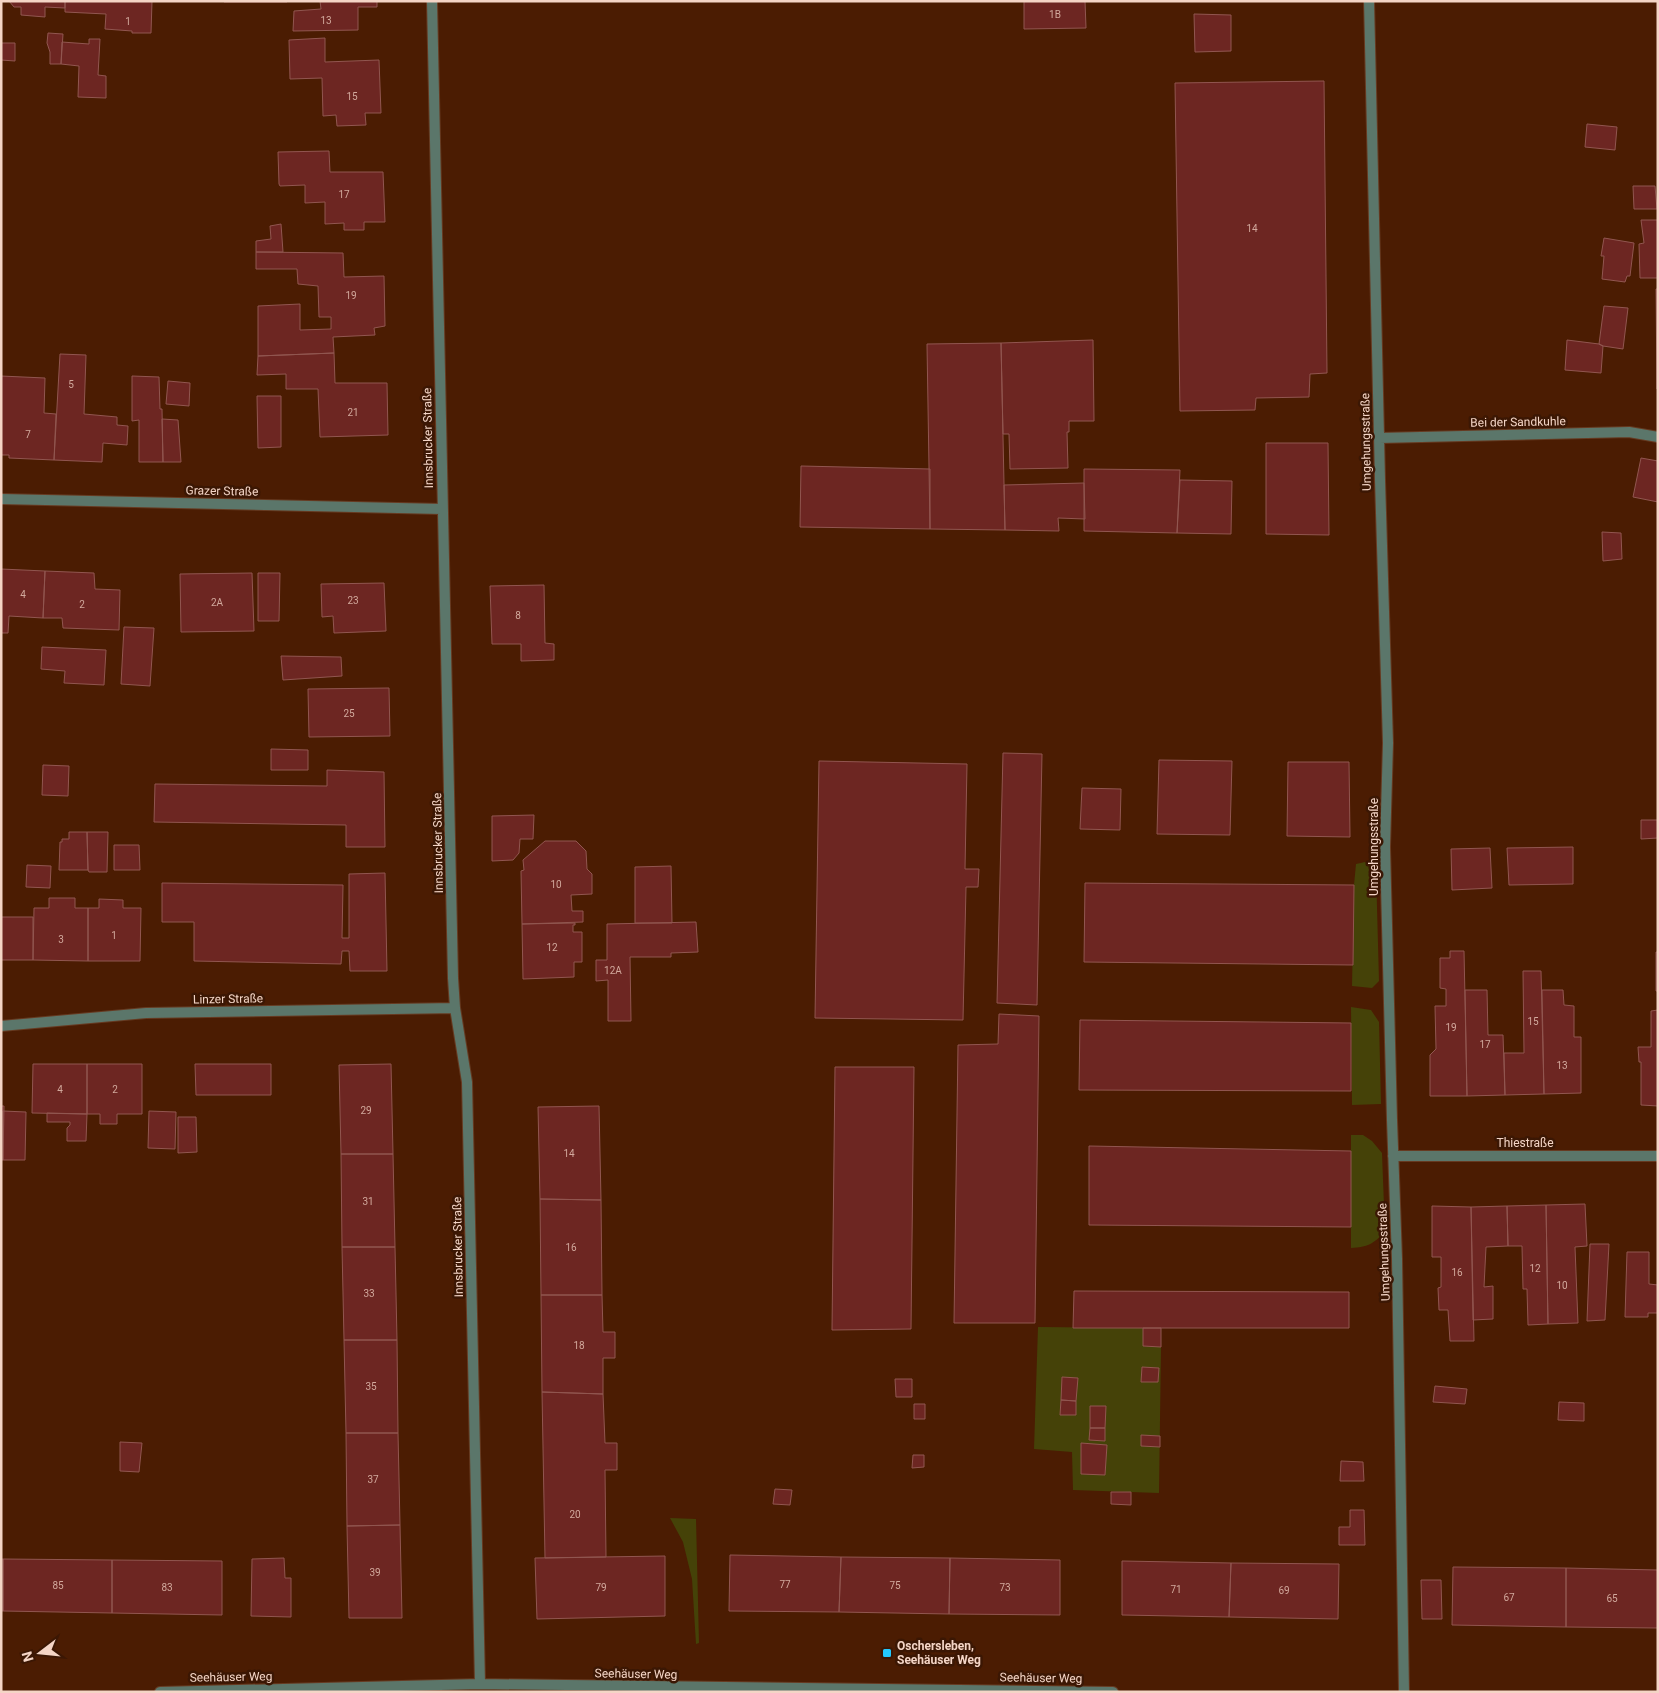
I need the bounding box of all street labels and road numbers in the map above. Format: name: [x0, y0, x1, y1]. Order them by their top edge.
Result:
street label: Innsbrucker Straße: [420, 388, 436, 488]
street label: Umgehungsstraße: [1358, 393, 1374, 491]
street label: Bei der Sandkuhle: [1470, 414, 1566, 430]
street label: Grazer Straße: [186, 483, 258, 499]
street label: Innsbrucker Straße: [430, 793, 446, 893]
street label: Umgehungsstraße: [1367, 798, 1381, 896]
street label: Linzer Straße: [193, 991, 263, 1007]
street label: Thiestraße: [1496, 1136, 1554, 1150]
street label: Innsbrucker Straße: [450, 1197, 466, 1297]
street label: Umgehungsstraße: [1375, 1203, 1393, 1301]
street label: Seehäuser Weg: [594, 1666, 678, 1682]
street label: Seehäuser Weg: [189, 1669, 273, 1685]
street label: Seehäuser Weg: [999, 1670, 1083, 1686]

